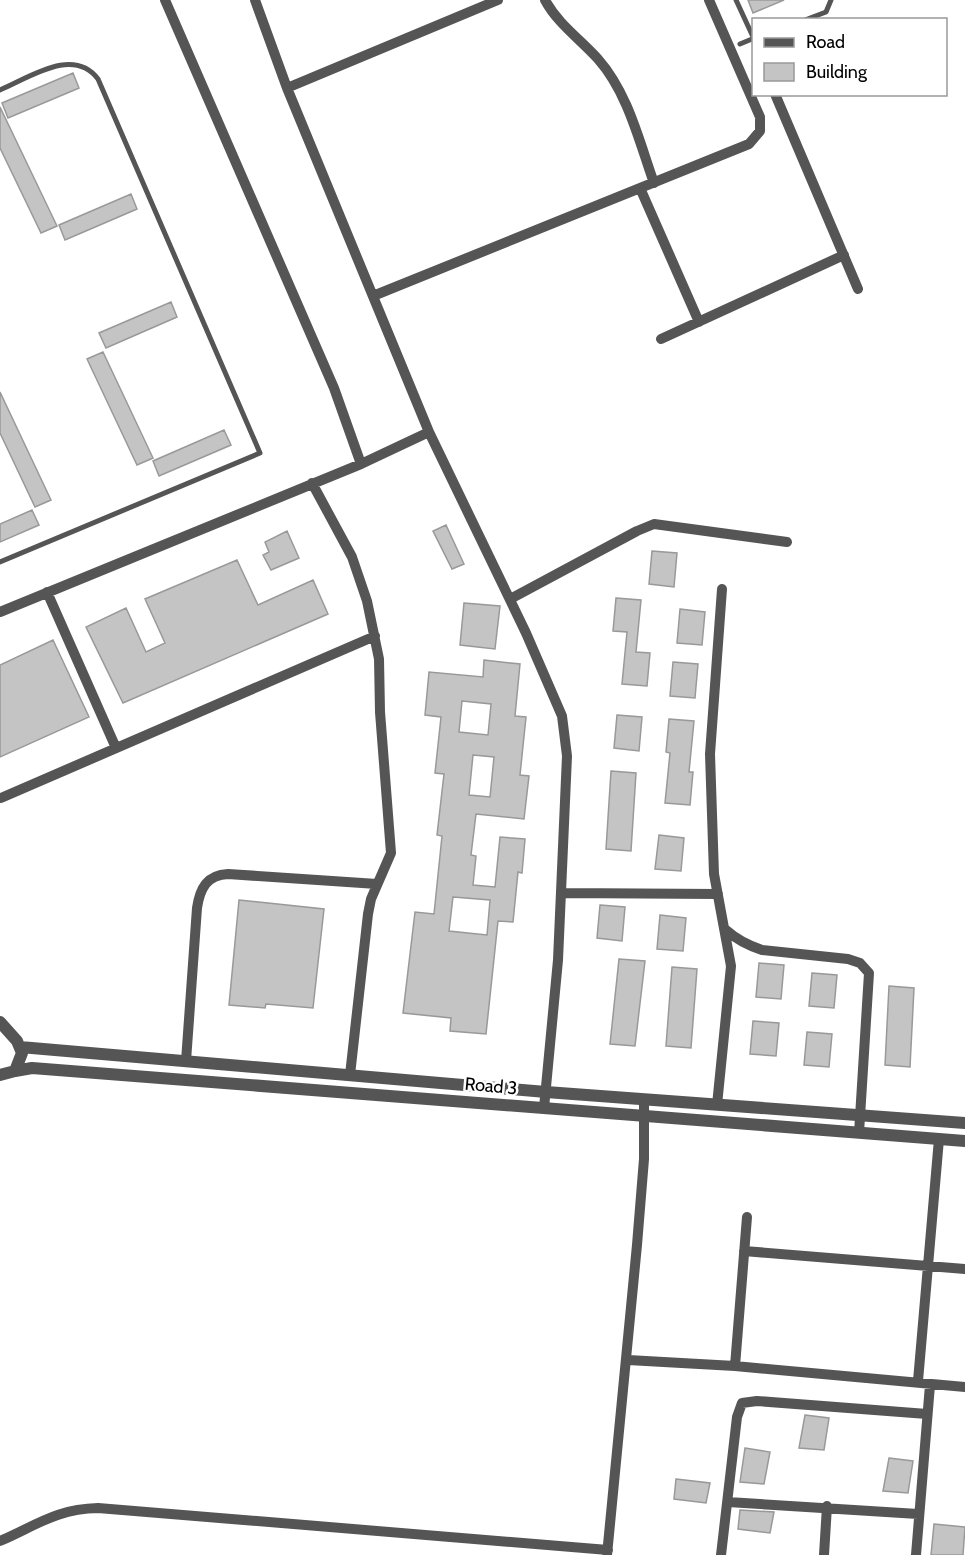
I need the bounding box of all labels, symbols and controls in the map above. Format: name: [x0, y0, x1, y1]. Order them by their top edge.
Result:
legend: [752, 18, 947, 96]
text: Road: [806, 31, 845, 53]
text: Building: [806, 61, 868, 83]
street label: Road 3: [464, 1073, 518, 1099]

